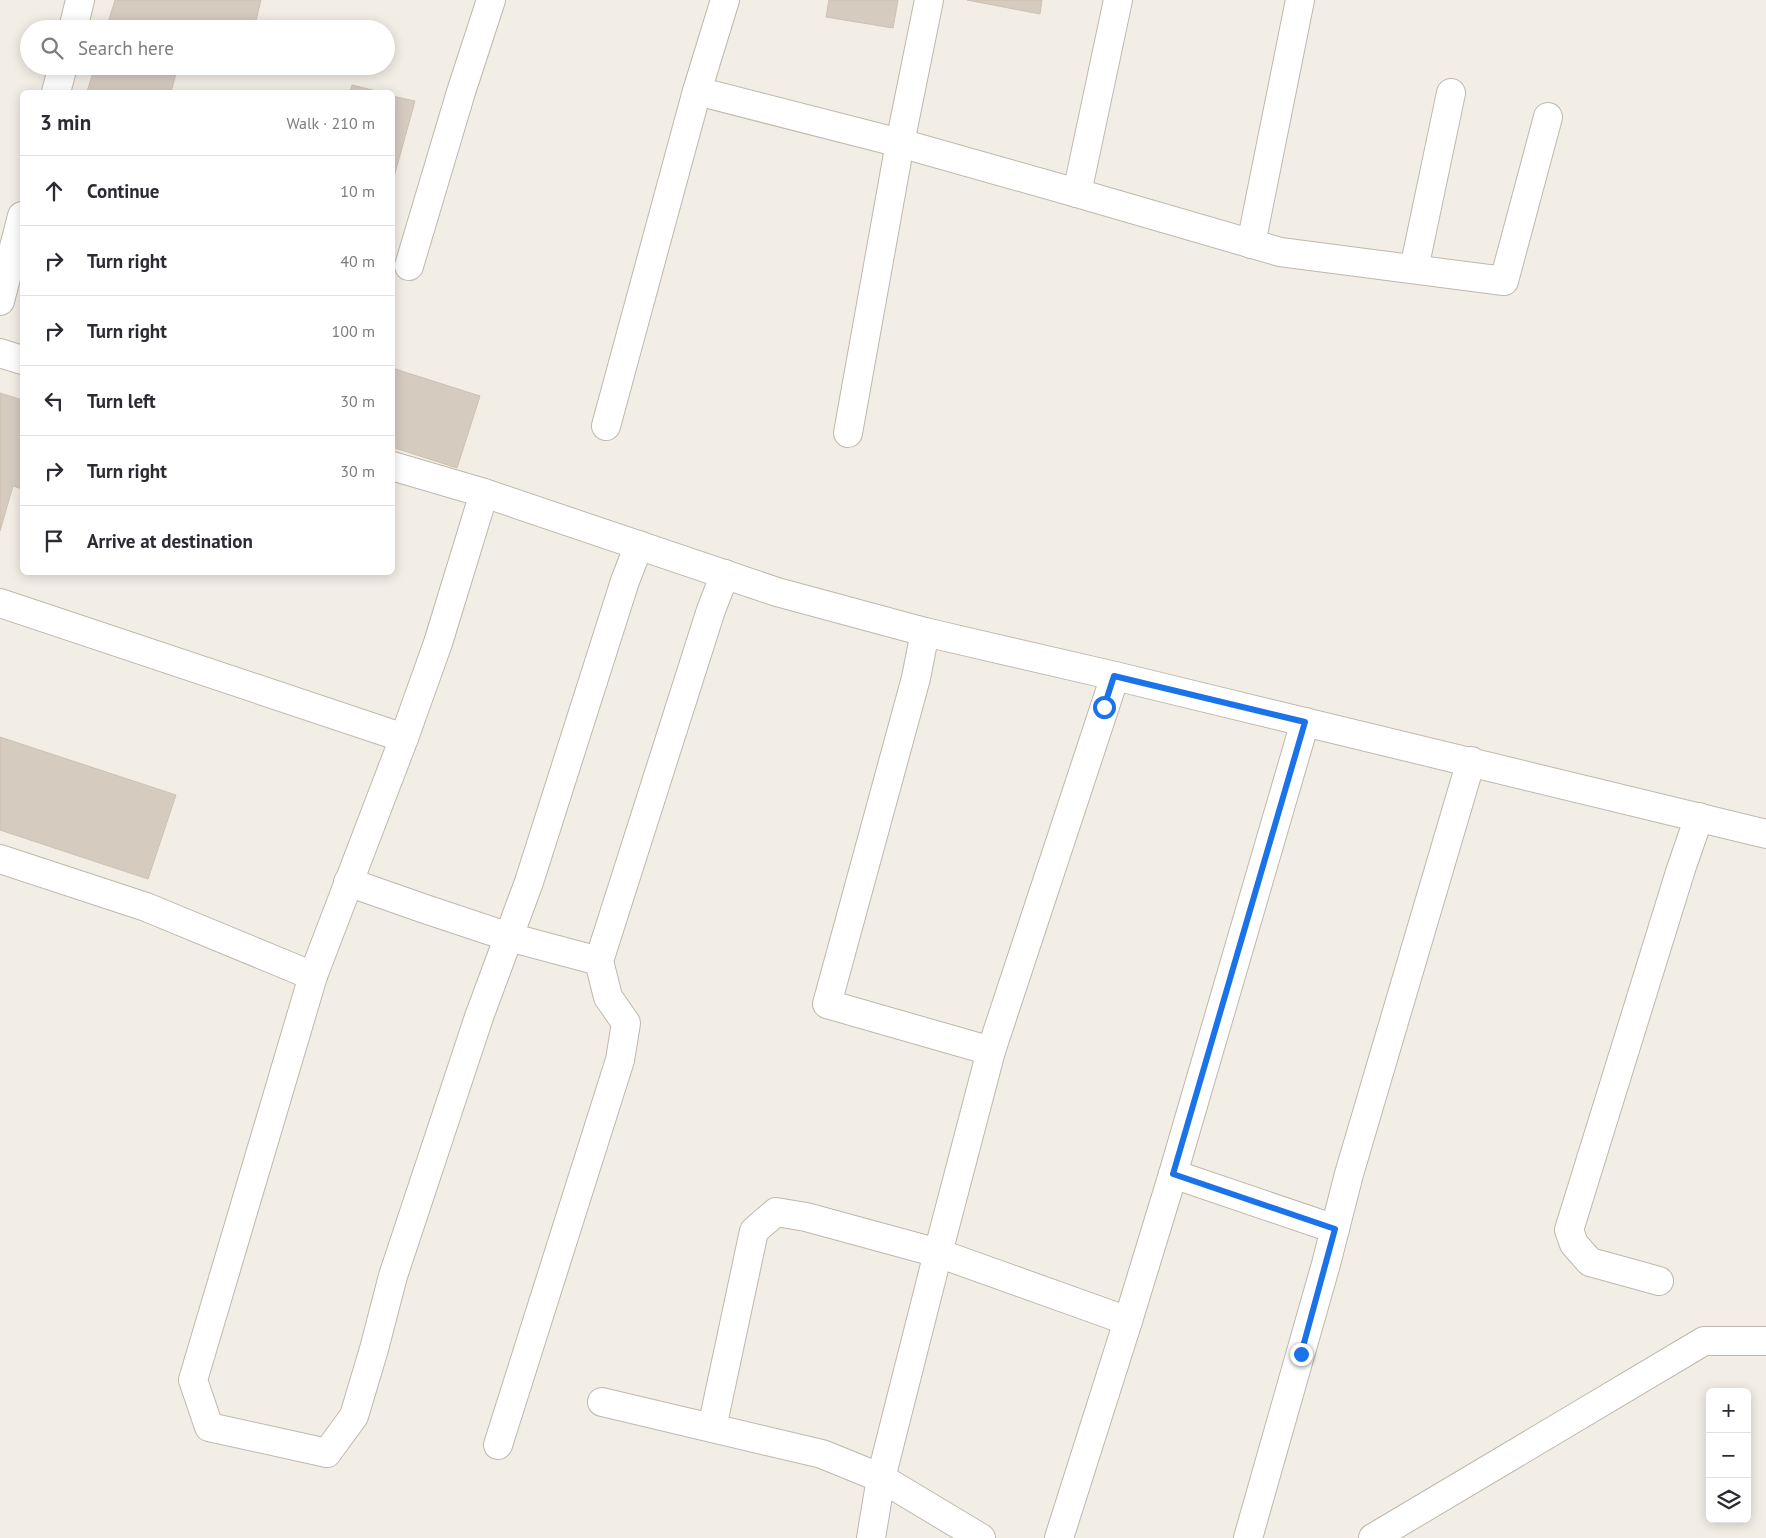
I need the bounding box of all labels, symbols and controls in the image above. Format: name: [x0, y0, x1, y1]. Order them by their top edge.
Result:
search box: [20, 20, 395, 75]
icon: search: [38, 34, 66, 62]
text: Search here: [78, 36, 174, 60]
text: 3 min: [40, 109, 91, 136]
text: Walk · 210 m: [286, 113, 375, 133]
icon: ahead: [40, 177, 68, 205]
text: Continue: [87, 179, 159, 203]
text: 10 m: [340, 181, 375, 201]
icon: right: [40, 247, 68, 275]
text: Turn right: [87, 249, 167, 273]
text: 40 m: [340, 251, 375, 271]
icon: right: [40, 317, 68, 345]
text: Turn right: [87, 319, 167, 343]
text: 100 m: [332, 321, 375, 341]
icon: left: [40, 387, 68, 415]
text: Turn left: [87, 389, 156, 413]
text: 30 m: [340, 391, 375, 411]
icon: right: [40, 457, 68, 485]
text: Turn right: [87, 459, 167, 483]
text: 30 m: [340, 461, 375, 481]
icon: arrive: [40, 527, 68, 555]
text: Arrive at destination: [87, 529, 253, 553]
route start: [1093, 696, 1116, 719]
route end: [1290, 1343, 1313, 1366]
map controls: [1706, 1388, 1751, 1523]
button: +: [1706, 1388, 1751, 1433]
button: −: [1706, 1433, 1751, 1478]
button: layers: [1706, 1478, 1751, 1523]

